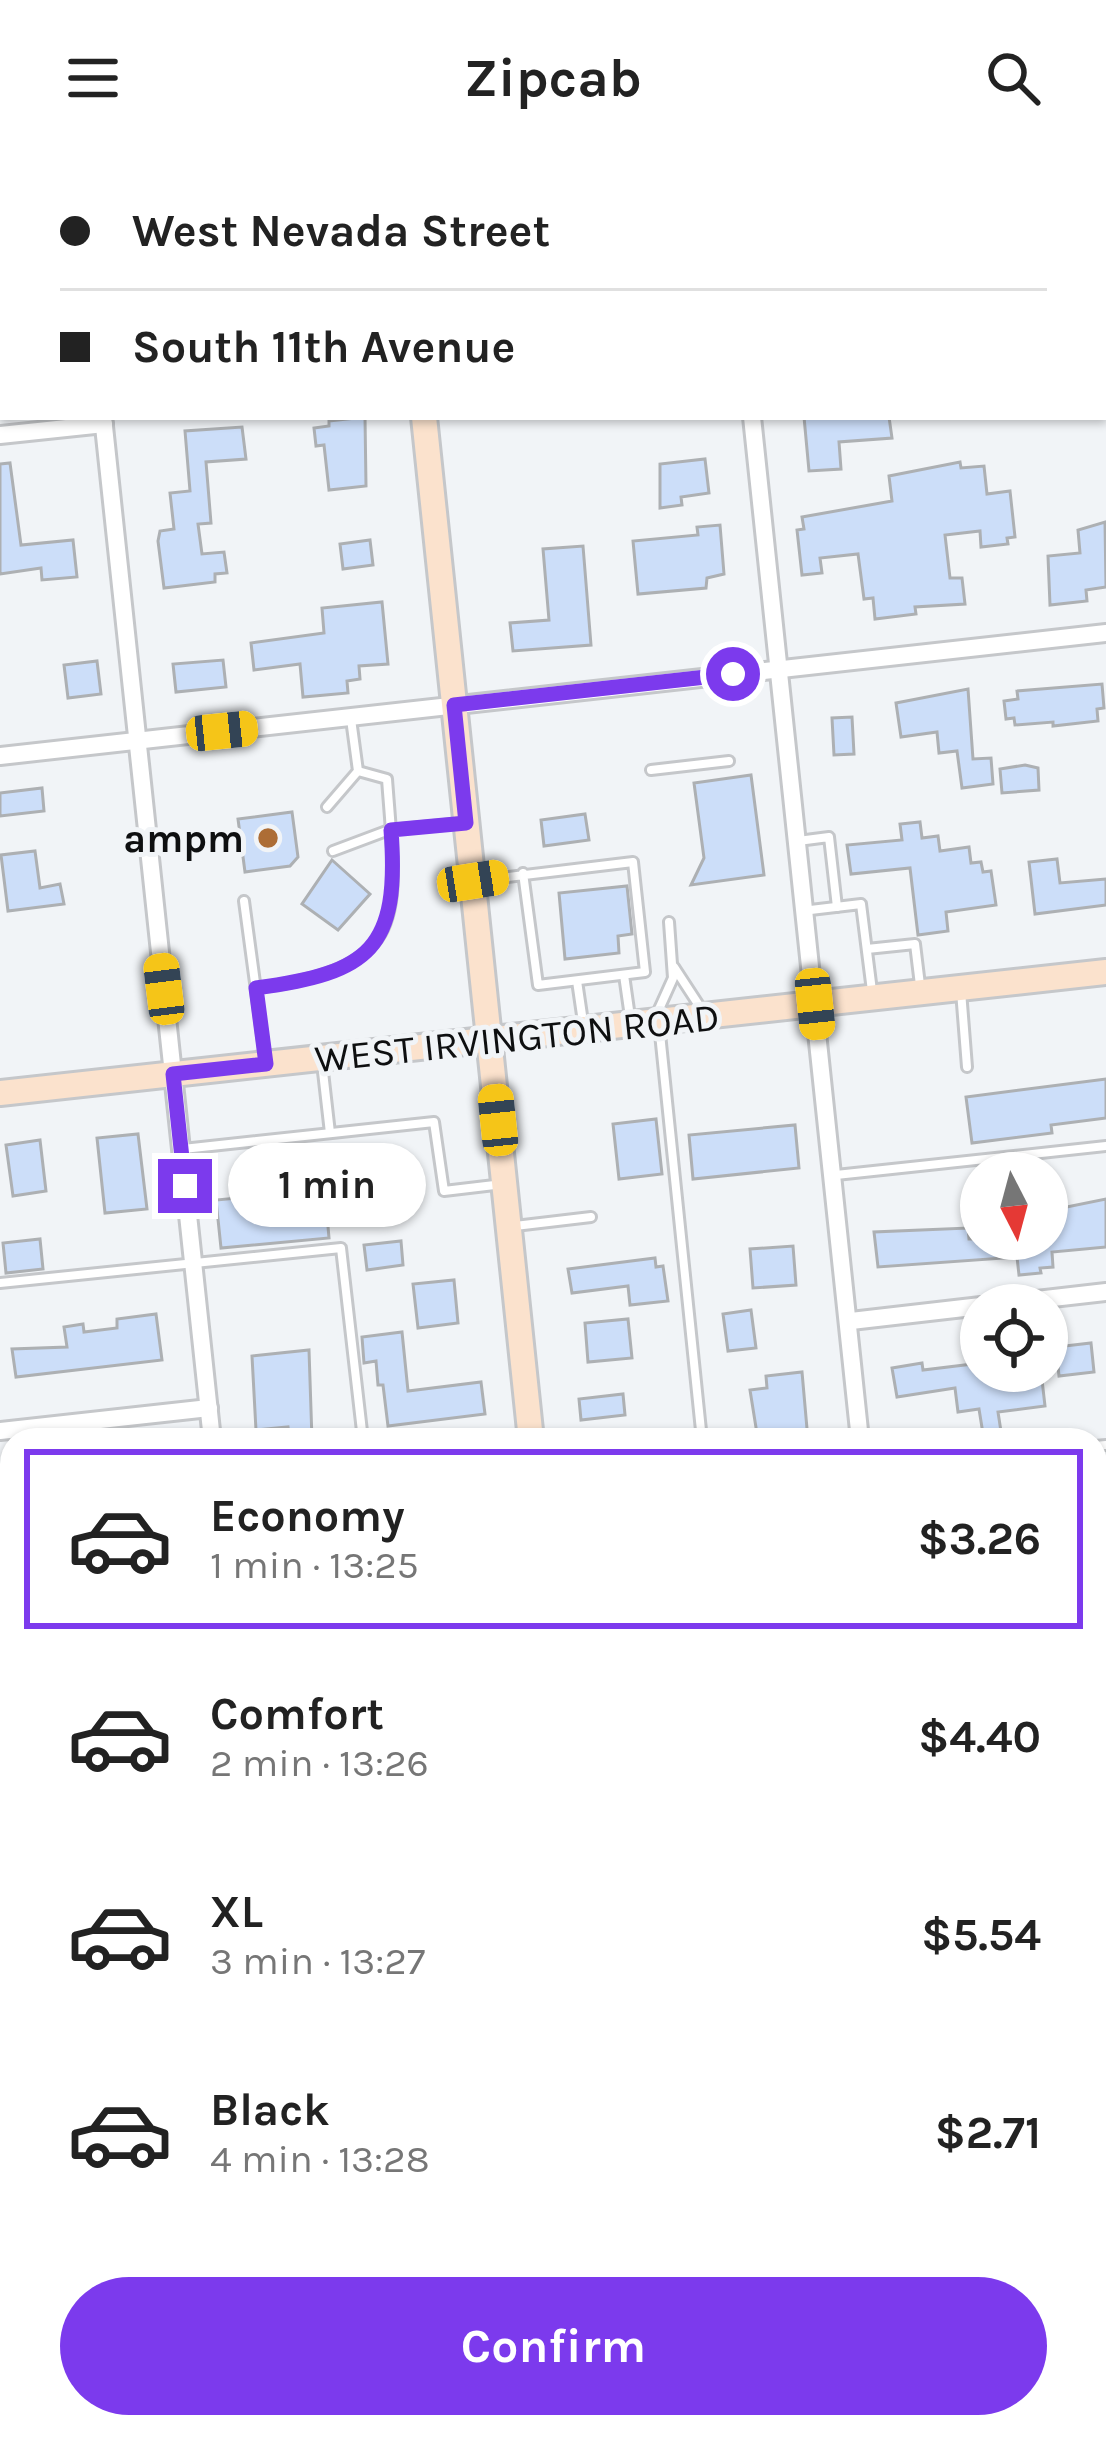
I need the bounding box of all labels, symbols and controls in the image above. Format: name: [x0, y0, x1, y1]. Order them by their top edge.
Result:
icon: menu: [60, 45, 126, 111]
icon: search: [980, 45, 1046, 111]
text: Zipcab: [464, 46, 642, 110]
text: West Nevada Street: [132, 205, 550, 257]
text: South 11th Avenue: [132, 321, 515, 373]
route start: [706, 647, 760, 701]
car: [184, 709, 260, 753]
place label: ampm: [123, 816, 244, 862]
marker: ampm: [255, 825, 281, 851]
car: [435, 858, 511, 904]
car: [142, 951, 186, 1027]
car: [793, 966, 837, 1042]
street label: WEST IRVINGTON ROAD: [313, 994, 722, 1082]
car: [476, 1082, 520, 1158]
callout: 1 min: [227, 1144, 425, 1228]
north arrow: [960, 1152, 1068, 1260]
map controls: [960, 1152, 1068, 1392]
route end: [158, 1159, 212, 1213]
text: 1 min: [278, 1162, 376, 1208]
button: locate: [960, 1284, 1068, 1392]
icon: car: [66, 1485, 174, 1593]
text: Economy: [210, 1490, 405, 1542]
text: $3.26: [918, 1513, 1041, 1565]
text: 1 min · 13:25: [210, 1542, 419, 1588]
icon: car: [66, 1683, 174, 1791]
text: Comfort: [210, 1688, 384, 1740]
text: $4.40: [918, 1711, 1041, 1763]
text: 2 min · 13:26: [210, 1740, 429, 1786]
icon: car: [66, 1881, 174, 1989]
text: XL: [210, 1886, 263, 1938]
text: $5.54: [921, 1909, 1041, 1961]
text: 3 min · 13:27: [210, 1938, 425, 1984]
icon: car: [66, 2079, 174, 2187]
text: Black: [210, 2084, 330, 2136]
text: $2.71: [935, 2107, 1041, 2159]
text: 4 min · 13:28: [210, 2136, 430, 2182]
button: Confirm: [60, 2277, 1047, 2415]

